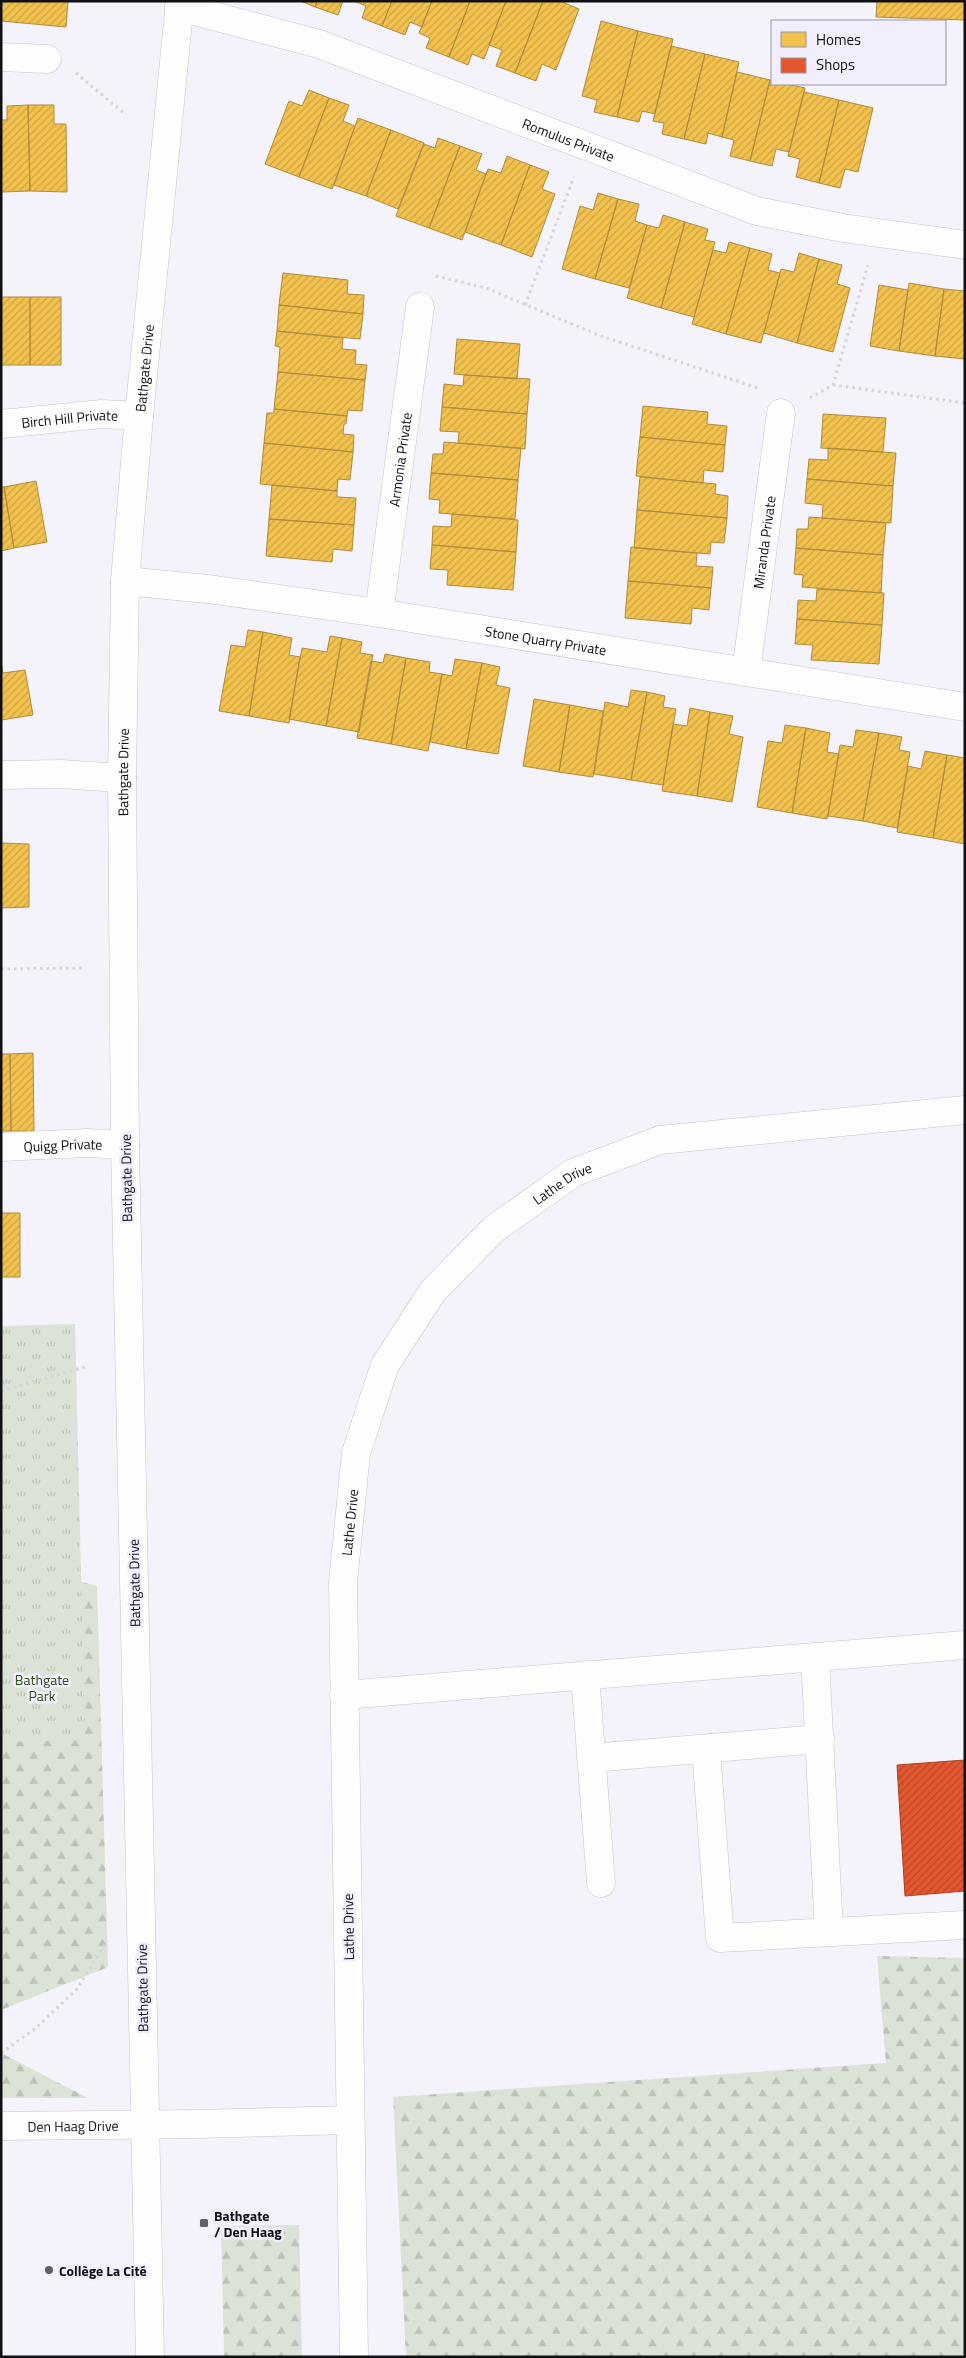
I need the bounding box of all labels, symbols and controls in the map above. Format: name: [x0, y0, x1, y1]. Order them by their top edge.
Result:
legend: [771, 20, 946, 85]
text: Homes: [816, 28, 861, 51]
text: Shops: [816, 53, 855, 76]
street label: Romulus Private: [519, 112, 618, 166]
street label: Bathgate Drive: [129, 323, 159, 413]
street label: Birch Hill Private: [20, 403, 119, 432]
street label: Armonia Private: [383, 411, 416, 508]
street label: Miranda Private: [747, 494, 780, 590]
street label: Stone Quarry Private: [484, 620, 608, 660]
street label: Bathgate Drive: [111, 728, 133, 816]
street label: Quigg Private: [23, 1132, 103, 1156]
street label: Bathgate Drive: [115, 1134, 137, 1222]
street label: Lathe Drive: [528, 1156, 595, 1209]
street label: Lathe Drive: [335, 1488, 363, 1557]
street label: Bathgate Drive: [123, 1539, 145, 1627]
park label: Bathgate Park: [15, 1669, 69, 1706]
street label: Lathe Drive: [337, 1893, 359, 1961]
street label: Bathgate Drive: [131, 1944, 153, 2032]
street label: Den Haag Drive: [27, 2114, 119, 2136]
place label: Bathgate / Den Haag: [214, 2205, 282, 2242]
marker: Bathgate / Den Haag: [198, 2217, 210, 2229]
place label: Collège La Cité: [59, 2260, 147, 2281]
marker: Collège La Cité: [43, 2264, 55, 2276]

